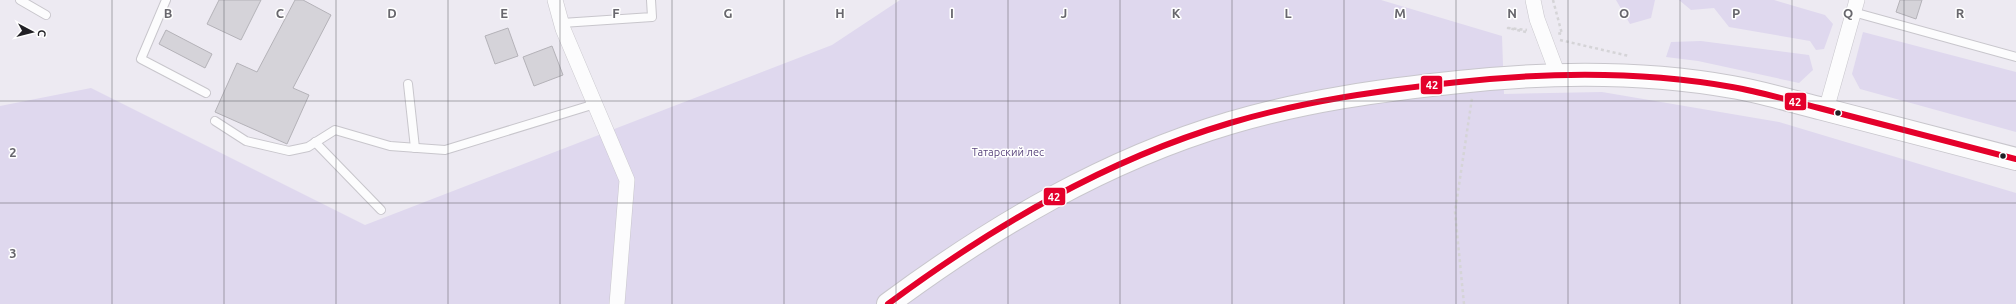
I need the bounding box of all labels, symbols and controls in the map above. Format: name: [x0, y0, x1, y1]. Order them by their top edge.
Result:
text: B: [164, 6, 173, 20]
text: C: [276, 6, 285, 20]
text: D: [387, 6, 397, 20]
text: E: [500, 6, 508, 20]
text: F: [612, 6, 620, 20]
text: G: [724, 6, 733, 20]
text: H: [835, 6, 845, 20]
text: I: [950, 6, 954, 20]
text: J: [1061, 6, 1067, 20]
text: K: [1172, 6, 1181, 20]
text: L: [1284, 6, 1292, 20]
text: M: [1394, 6, 1406, 20]
text: N: [1507, 6, 1517, 20]
text: O: [1619, 6, 1629, 20]
text: P: [1732, 6, 1740, 20]
text: Q: [1843, 6, 1853, 20]
text: R: [1956, 6, 1965, 20]
north arrow: [12, 12, 52, 52]
text: С: [36, 29, 48, 37]
line badge: 42: [1420, 75, 1443, 95]
text: 42: [1426, 79, 1438, 91]
line badge: 42: [1784, 92, 1807, 111]
text: 42: [1789, 96, 1801, 108]
unlabelled marker: [1833, 108, 1843, 118]
text: 2: [9, 145, 17, 159]
park label: Татарский лес: [972, 146, 1044, 158]
unlabelled marker: [1998, 151, 2008, 161]
line badge: 42: [1043, 187, 1066, 206]
text: 42: [1048, 191, 1060, 203]
text: 3: [9, 246, 17, 260]

